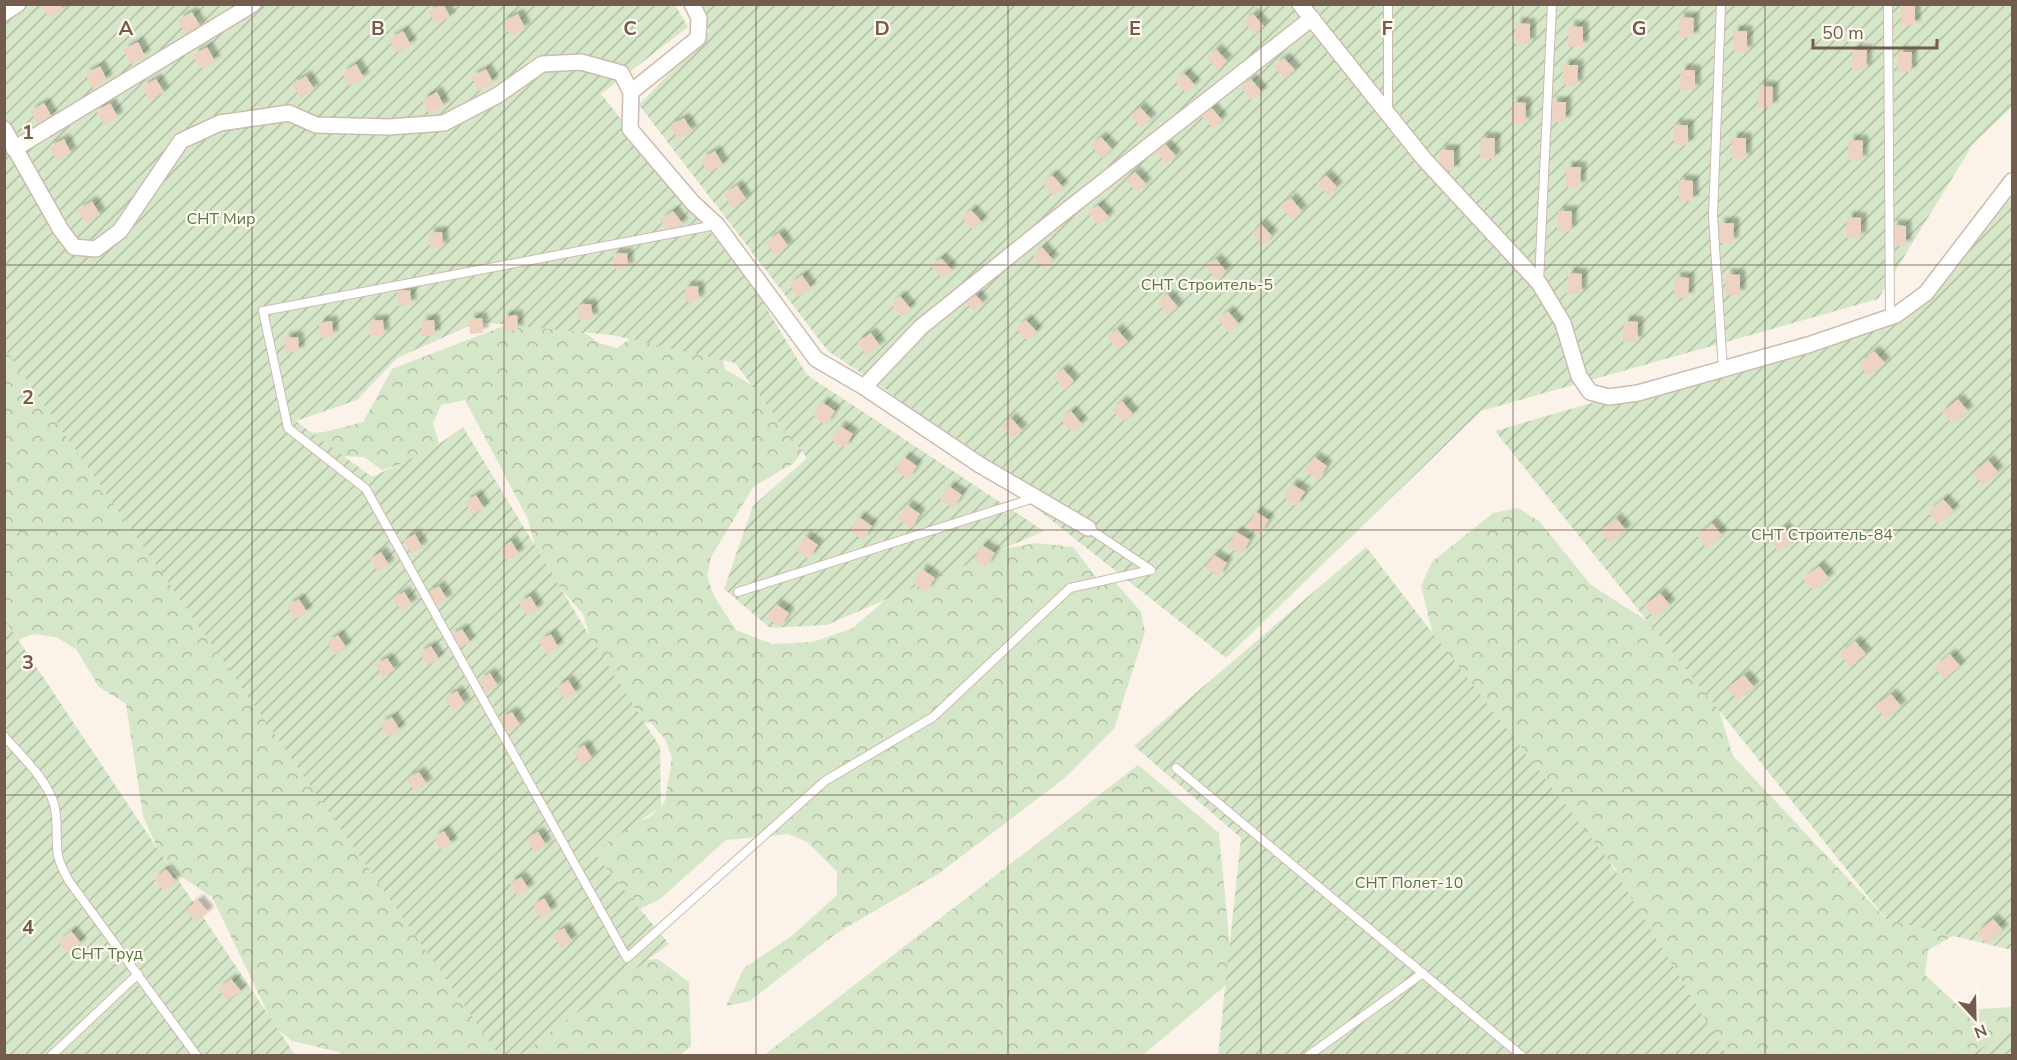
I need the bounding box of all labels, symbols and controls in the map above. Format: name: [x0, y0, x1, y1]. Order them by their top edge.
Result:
scale bar: [1813, 12, 1938, 50]
text: A: [119, 15, 134, 42]
text: B: [371, 15, 385, 42]
text: C: [623, 15, 637, 42]
text: D: [874, 15, 890, 42]
text: E: [1129, 15, 1141, 42]
text: F: [1381, 15, 1393, 42]
text: G: [1632, 15, 1646, 42]
text: 50 m: [1822, 21, 1864, 45]
text: 1: [22, 119, 34, 146]
park label: СНТ Мир: [186, 208, 256, 230]
park label: СНТ Строитель-5: [1141, 274, 1273, 296]
text: 2: [22, 384, 34, 411]
park label: СНТ Строитель-84: [1751, 524, 1893, 546]
text: 3: [22, 649, 34, 676]
park label: СНТ Полет-10: [1355, 872, 1463, 894]
text: 4: [22, 914, 34, 941]
park label: СНТ Труд: [71, 943, 144, 965]
north arrow: [1945, 988, 2005, 1048]
text: N: [1971, 1019, 1990, 1043]

